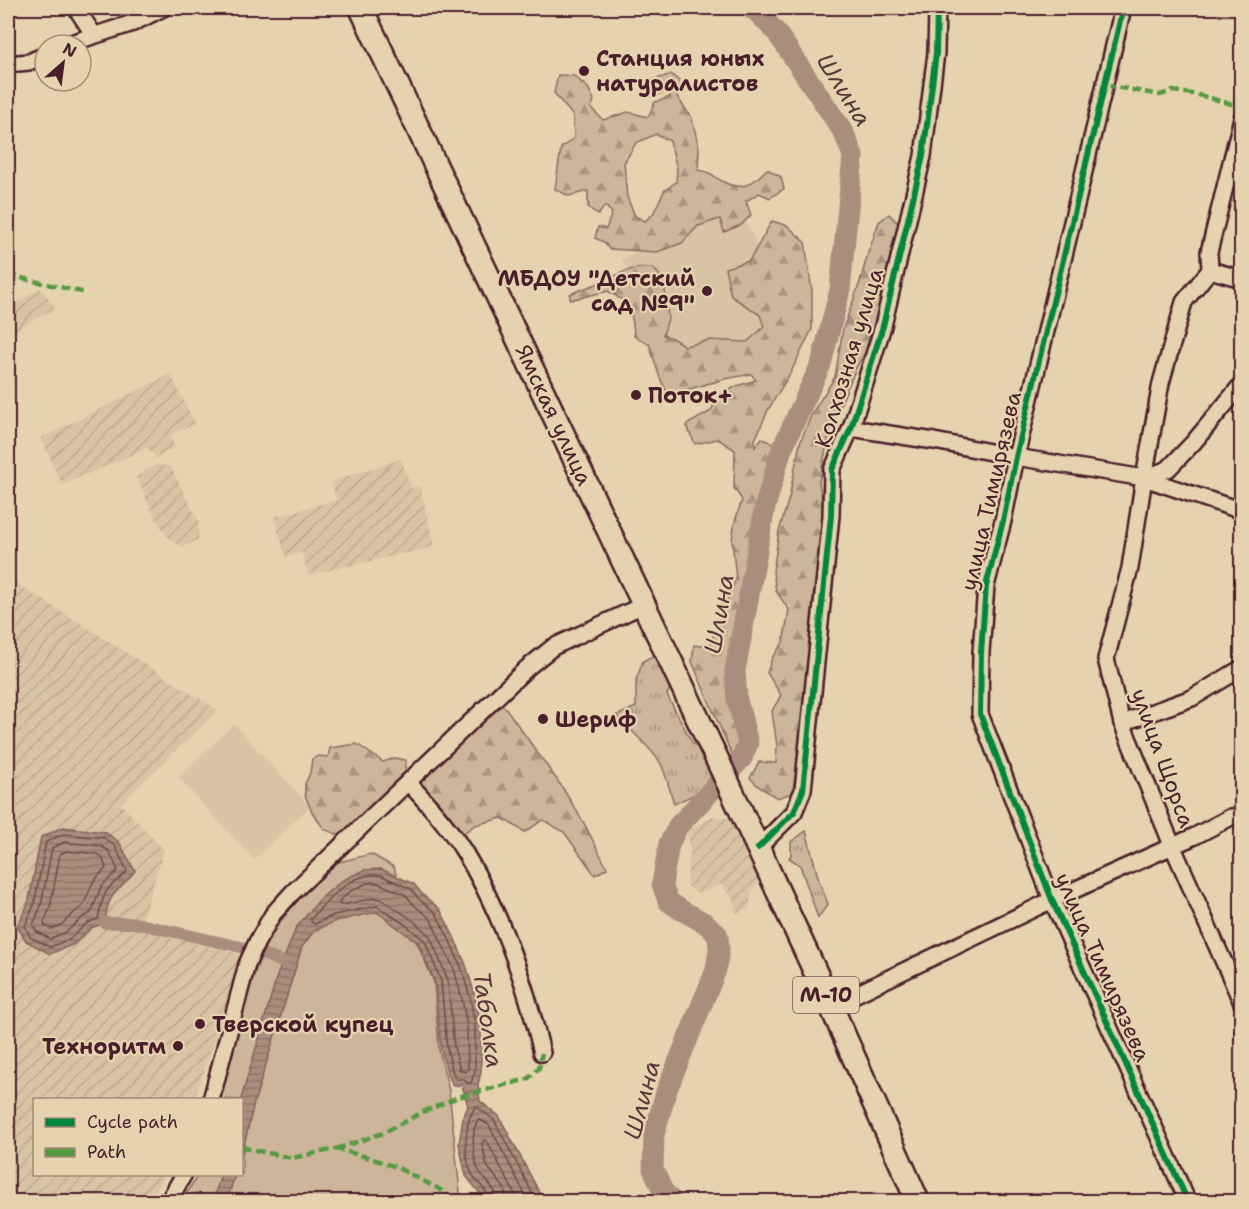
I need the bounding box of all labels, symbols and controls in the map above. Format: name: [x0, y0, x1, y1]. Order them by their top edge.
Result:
north arrow: [33, 33, 93, 93]
text: N: [59, 38, 80, 62]
place label: Станция юных натуралистов: [596, 44, 765, 98]
water label: Шлина: [809, 47, 879, 133]
marker: Станция юных натуралистов: [577, 64, 591, 78]
place label: МБДОУ "Детский сад №9": [498, 264, 695, 318]
street label: Колхозная улица: [808, 264, 890, 451]
marker: МБДОУ "Детский сад №9": [700, 284, 714, 298]
street label: Ямская улица: [509, 340, 599, 490]
place label: Поток+: [648, 381, 733, 410]
marker: Поток+: [629, 388, 643, 402]
street label: улица Тимирязева: [954, 388, 1028, 594]
water label: Шлина: [696, 572, 742, 656]
street label: улица Щорса: [1124, 684, 1202, 832]
place label: Шериф: [555, 705, 636, 734]
marker: Шериф: [536, 712, 550, 726]
street label: улица Тимирязева: [1048, 868, 1158, 1066]
water label: Таболка: [465, 970, 511, 1070]
road number: М-10: [793, 977, 859, 1013]
place label: Тверской купец: [212, 1010, 394, 1039]
marker: Тверской купец: [193, 1017, 207, 1031]
place label: Техноритм: [42, 1032, 166, 1061]
marker: Техноритм: [171, 1039, 185, 1053]
water label: Шлина: [616, 1057, 668, 1143]
legend: [33, 1098, 243, 1176]
text: Cycle path: [87, 1110, 178, 1134]
text: Path: [87, 1140, 126, 1164]

